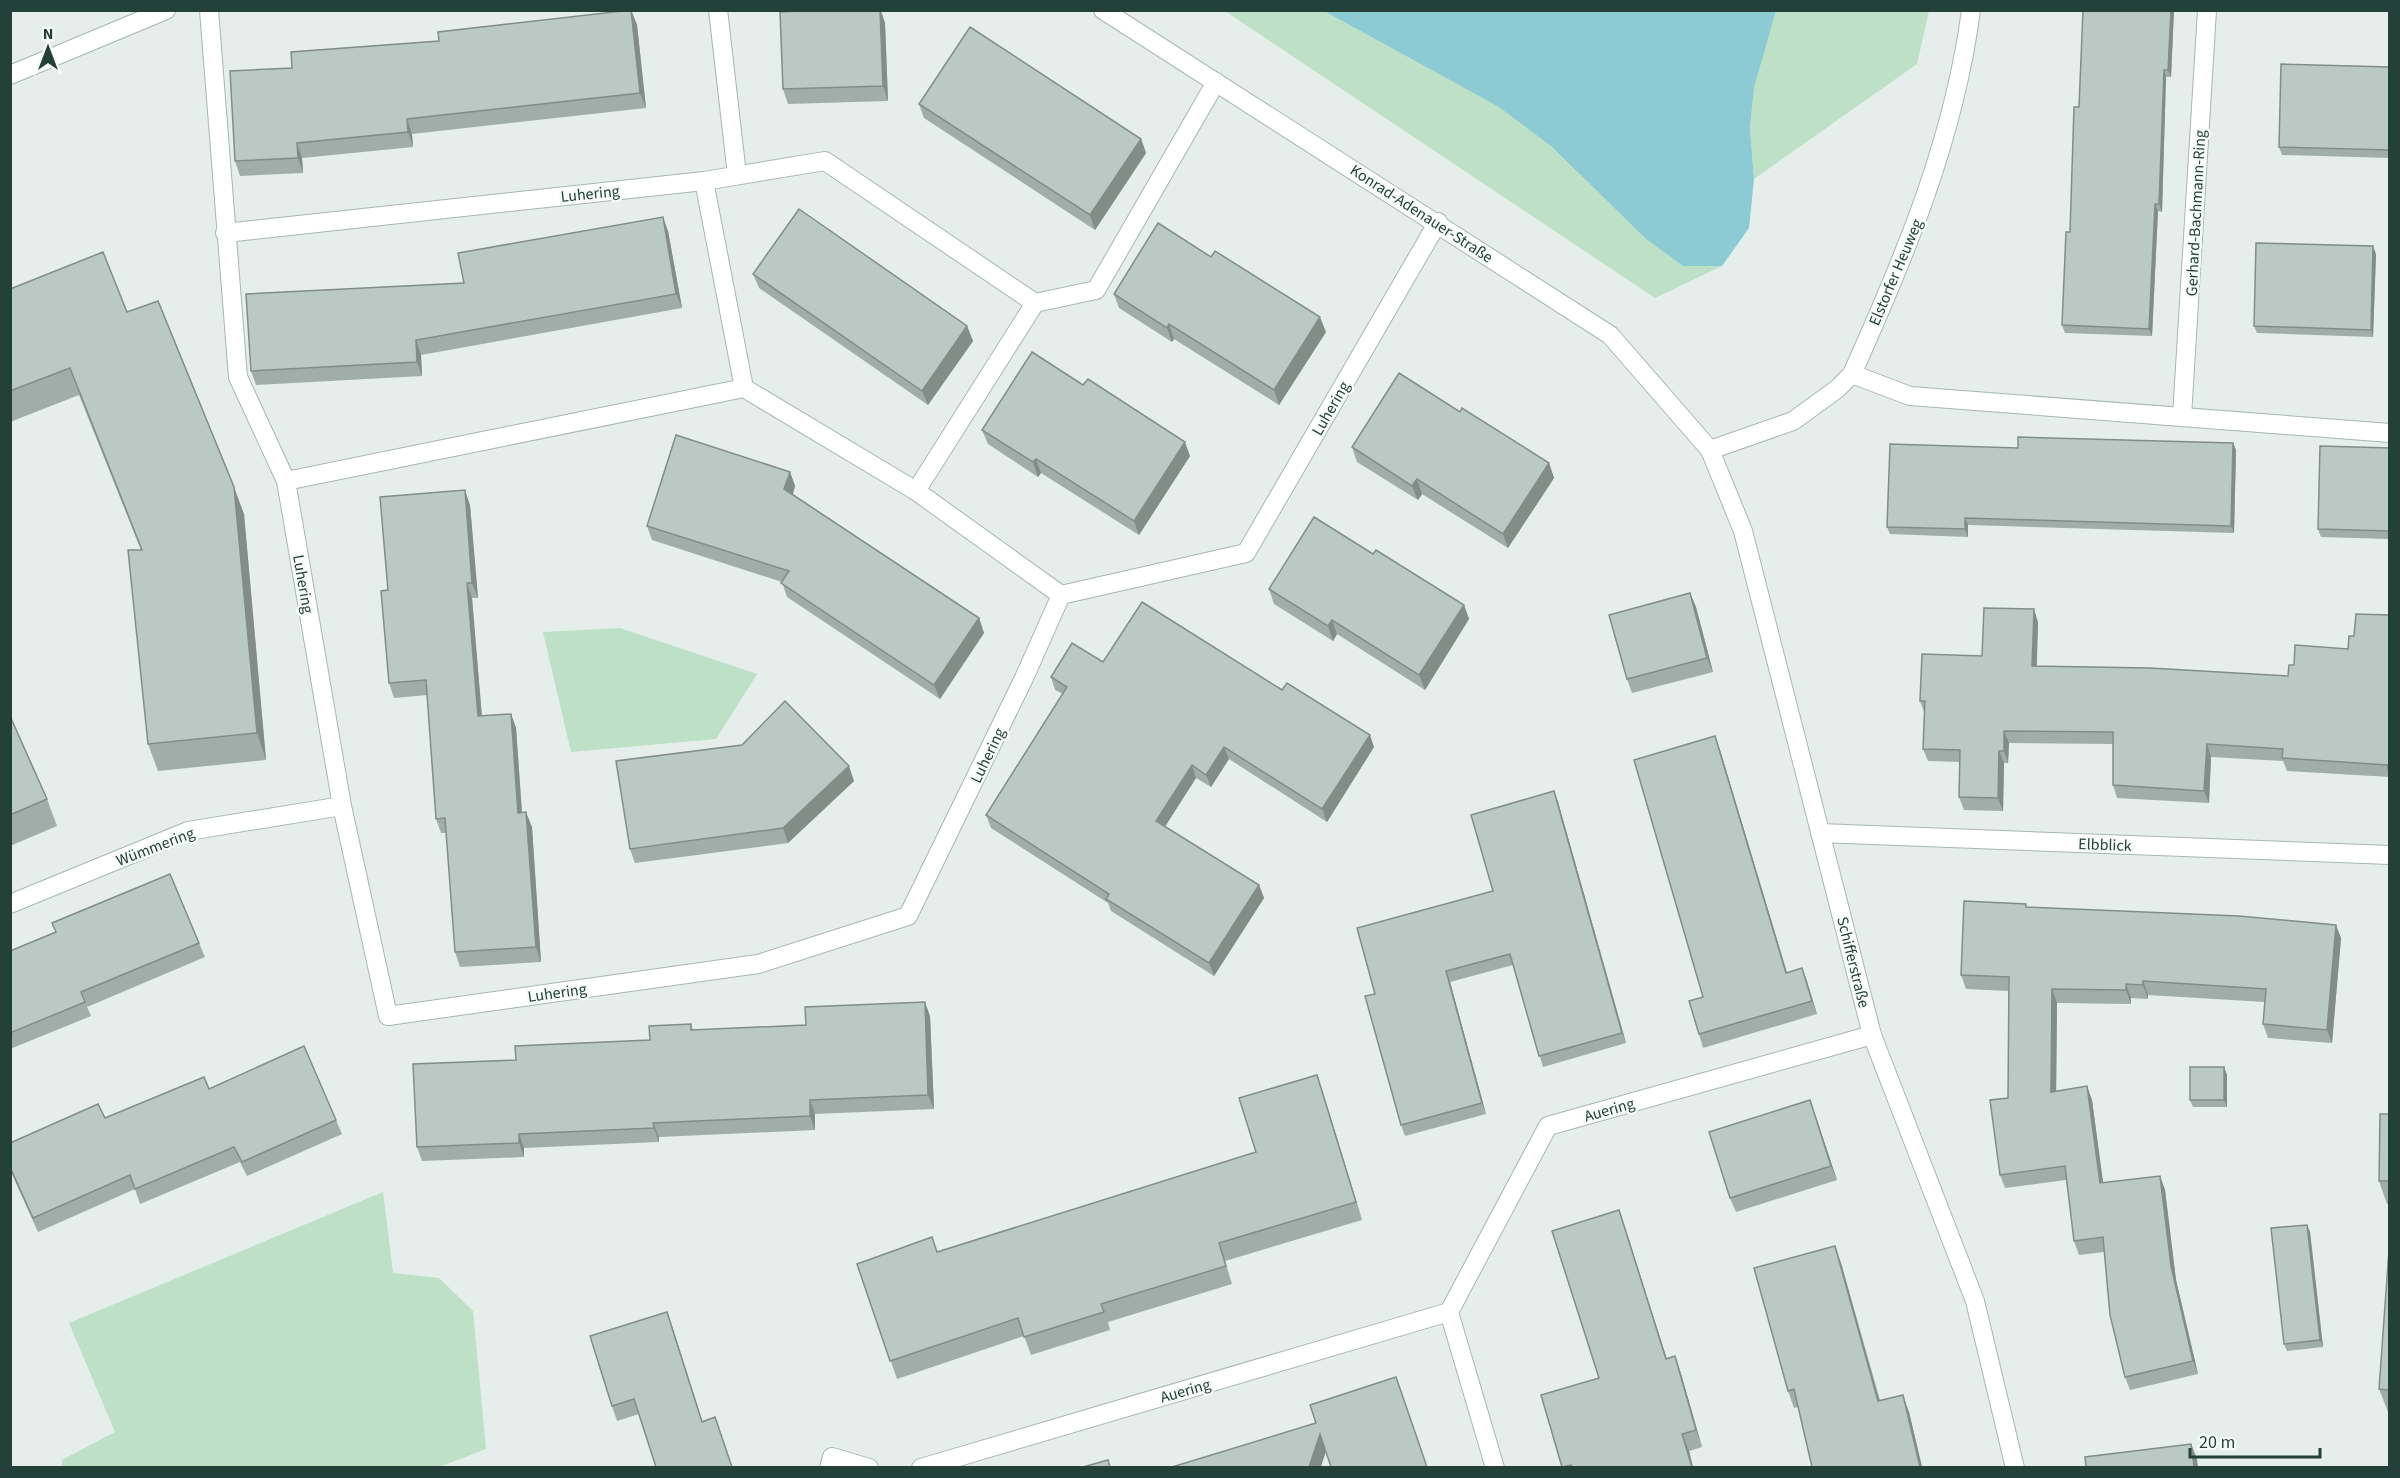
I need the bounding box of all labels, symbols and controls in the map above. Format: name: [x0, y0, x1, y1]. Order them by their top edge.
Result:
north arrow: [18, 18, 78, 78]
text: N: [43, 23, 53, 45]
street label: Gerhard-Bachmann-Ring: [2181, 129, 2211, 297]
street label: Konrad-Adenauer-Straße: [1346, 159, 1497, 268]
street label: Luhering: [559, 180, 621, 208]
street label: Elstorfer Heuweg: [1864, 216, 1928, 329]
street label: Luhering: [1307, 377, 1355, 440]
street label: Luhering: [287, 553, 319, 615]
street label: Luhering: [965, 724, 1011, 787]
street label: Wümmering: [113, 822, 198, 872]
street label: Elbblick: [2078, 833, 2132, 857]
street label: Schifferstraße: [1831, 914, 1875, 1010]
street label: Luhering: [526, 978, 588, 1008]
street label: Auering: [1581, 1092, 1637, 1128]
street label: Auering: [1157, 1373, 1213, 1409]
scale bar: [2190, 1421, 2320, 1459]
text: 20 m: [2199, 1430, 2235, 1455]

